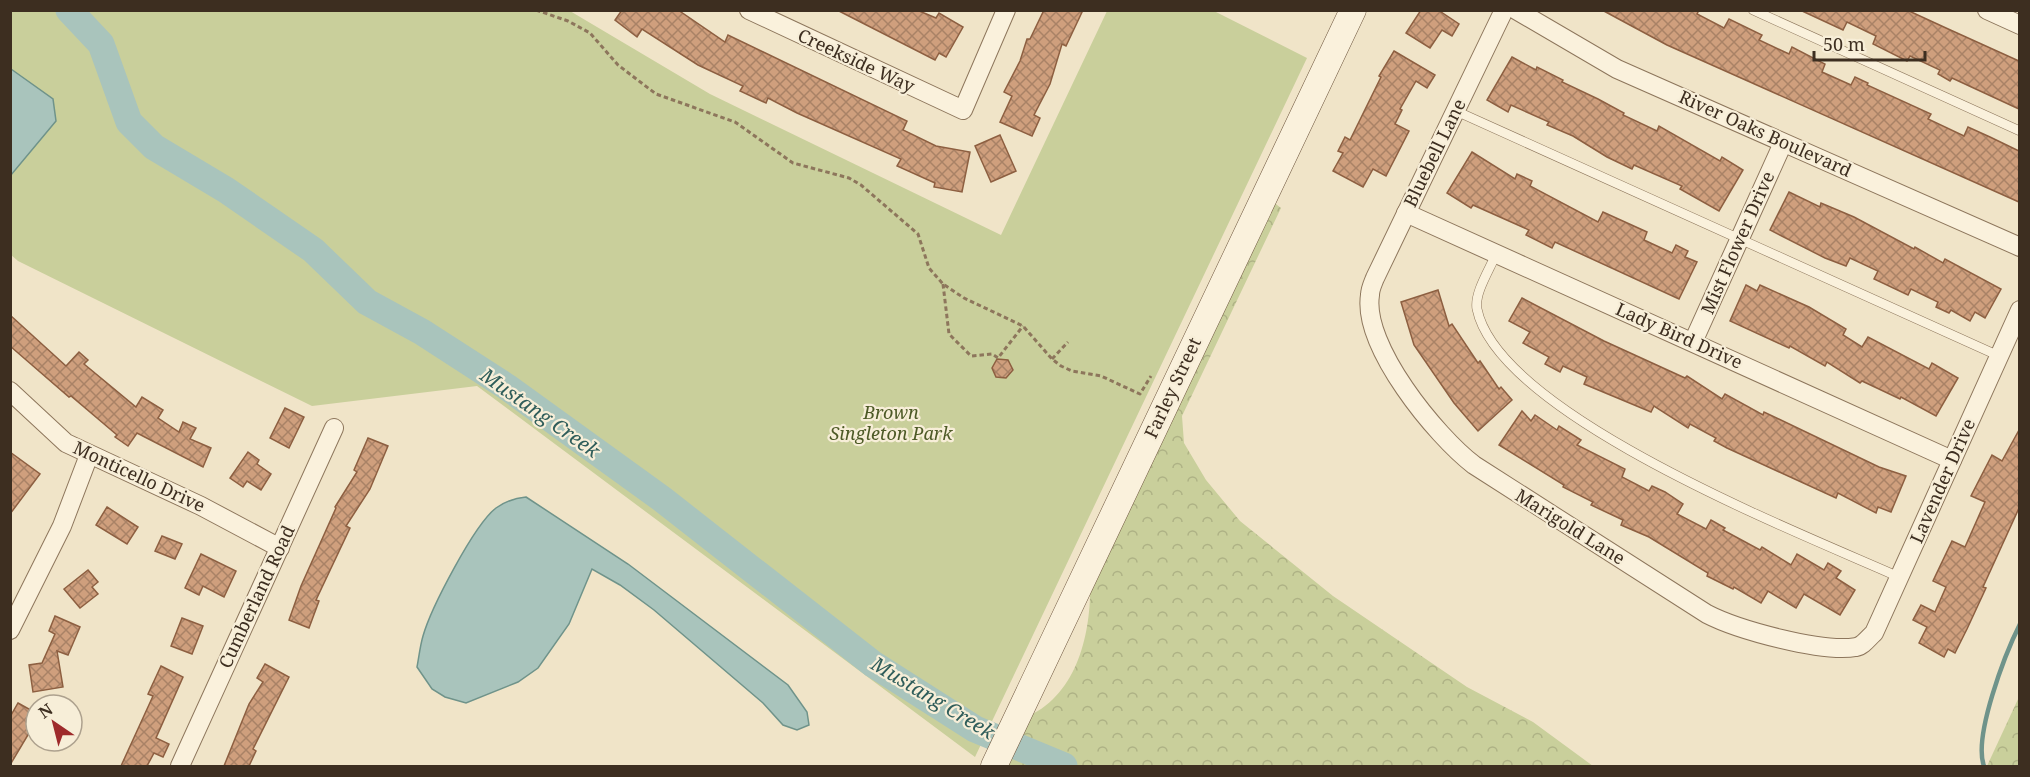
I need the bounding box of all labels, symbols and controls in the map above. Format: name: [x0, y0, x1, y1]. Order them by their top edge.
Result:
street label: Creekside Way: [794, 23, 919, 98]
scale bar: [1814, 24, 1925, 62]
text: 50 m: [1823, 32, 1865, 56]
street label: River Oaks Boulevard: [1675, 84, 1855, 182]
street label: Bluebell Lane: [1398, 94, 1471, 211]
street label: Mist Flower Drive: [1695, 167, 1779, 318]
street label: Lady Bird Drive: [1612, 296, 1747, 374]
street label: Farley Street: [1138, 333, 1206, 442]
water label: Mustang Creek: [474, 361, 606, 464]
park label: Brown Singleton Park: [829, 400, 953, 445]
street label: Lavender Drive: [1904, 414, 1980, 547]
street label: Monticello Drive: [70, 435, 209, 517]
street label: Marigold Lane: [1511, 483, 1630, 570]
street label: Cumberland Road: [212, 521, 300, 672]
water label: Mustang Creek: [865, 649, 1001, 745]
north arrow: [24, 693, 84, 753]
text: N: [34, 698, 57, 723]

